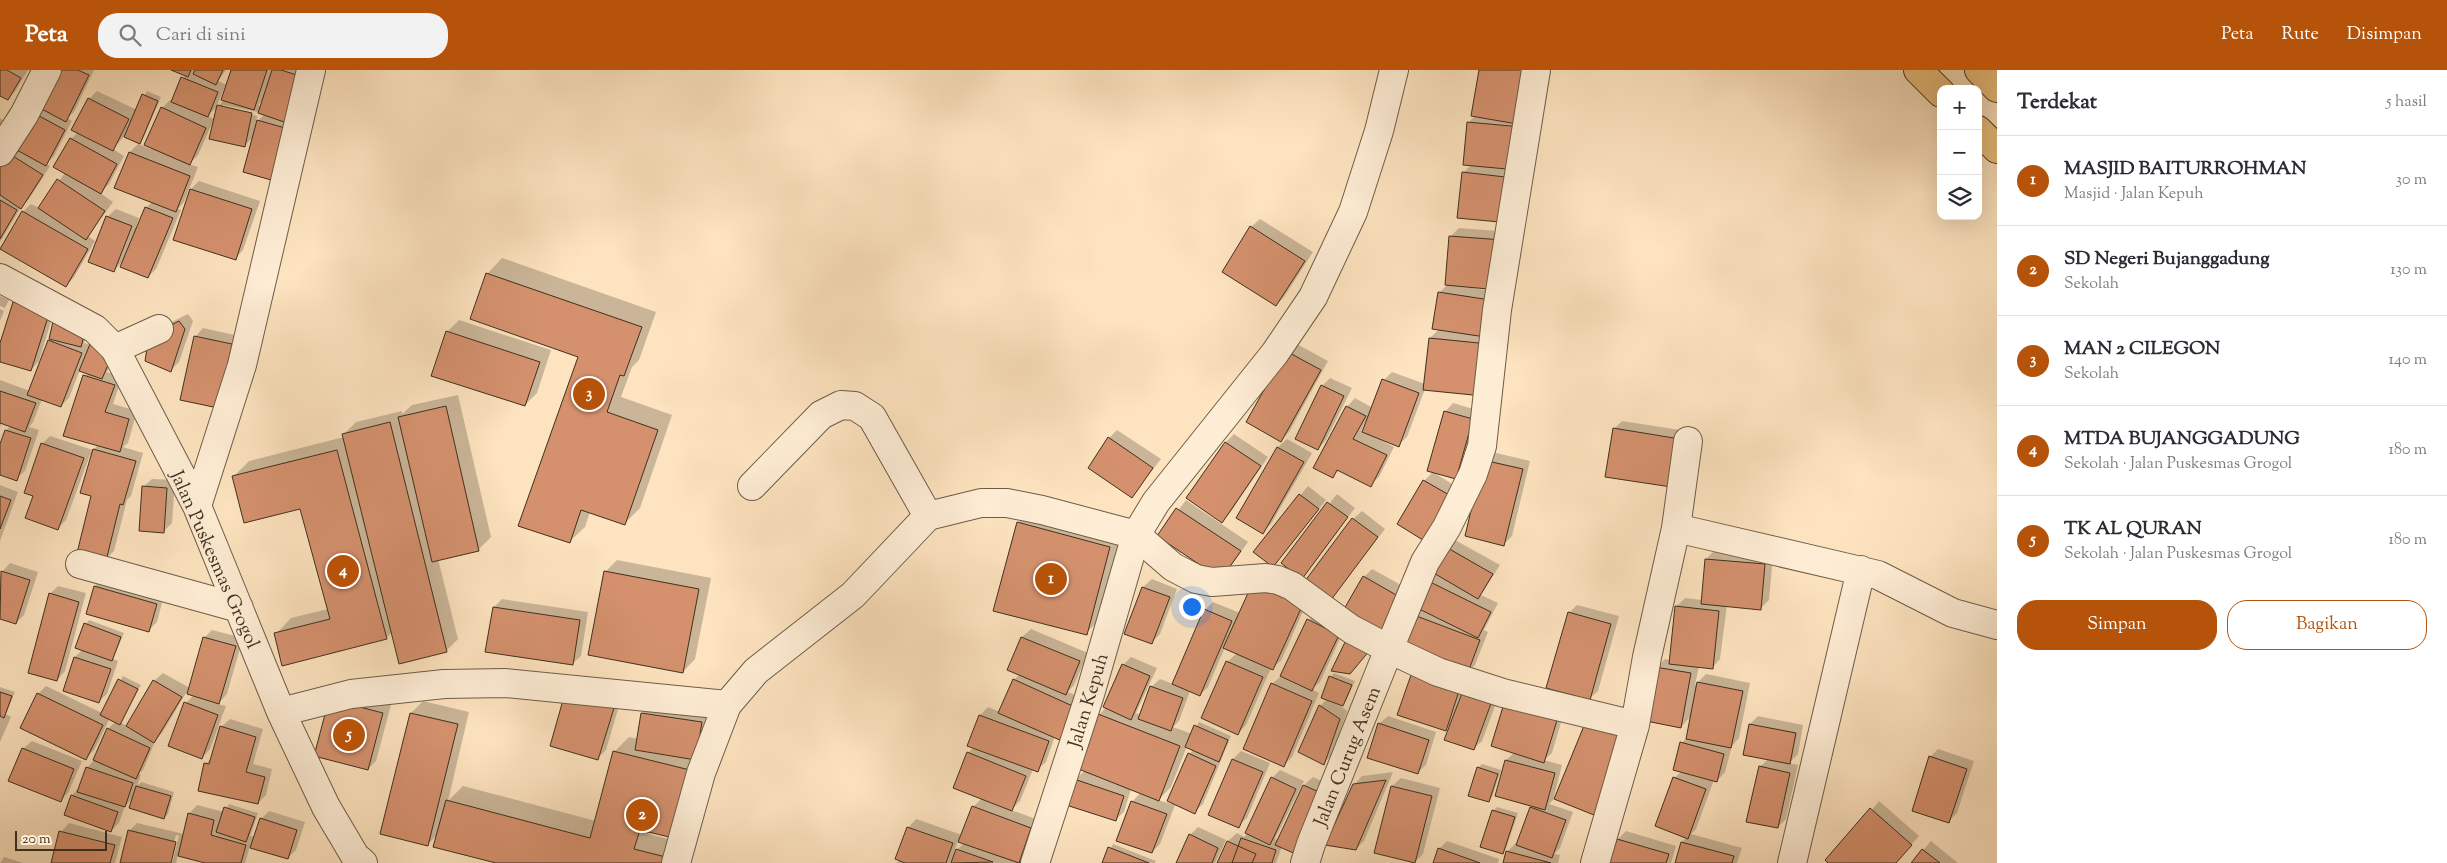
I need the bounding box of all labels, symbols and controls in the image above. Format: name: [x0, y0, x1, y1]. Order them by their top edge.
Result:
search box: [98, 13, 448, 58]
text: Peta: [25, 18, 68, 52]
icon: search: [116, 21, 144, 49]
text: Cari di sini: [156, 22, 246, 49]
text: Peta: [2221, 22, 2253, 48]
text: Rute: [2281, 22, 2319, 48]
text: Disimpan: [2347, 22, 2422, 48]
map controls: [1937, 85, 1982, 220]
button: +: [1937, 85, 1982, 130]
text: Terdekat: [2017, 88, 2097, 118]
text: 5 hasil: [2386, 91, 2427, 114]
button: −: [1937, 130, 1982, 175]
text: MASJID BAITURROHMAN: [2064, 156, 2306, 183]
text: 1: [2030, 169, 2036, 192]
text: 30 m: [2396, 169, 2427, 192]
button: layers: [1937, 175, 1982, 220]
text: Masjid · Jalan Kepuh: [2064, 183, 2204, 206]
text: SD Negeri Bujanggadung: [2064, 246, 2270, 273]
text: 2: [2029, 259, 2037, 282]
text: 130 m: [2390, 259, 2427, 282]
text: Sekolah: [2064, 273, 2119, 296]
text: MAN 2 CILEGON: [2064, 336, 2220, 363]
text: 3: [2030, 349, 2036, 372]
text: 140 m: [2389, 349, 2427, 372]
text: Sekolah: [2064, 363, 2119, 386]
pin: 3: [573, 375, 605, 413]
text: MTDA BUJANGGADUNG: [2064, 426, 2300, 453]
text: 4: [2029, 439, 2037, 462]
text: 180 m: [2388, 439, 2427, 462]
text: Sekolah · Jalan Puskesmas Grogol: [2064, 453, 2292, 476]
street label: Jalan Puskesmas Grogol: [162, 466, 265, 653]
text: TK AL QURAN: [2064, 516, 2202, 543]
text: 5: [2030, 529, 2036, 552]
text: 180 m: [2388, 529, 2427, 552]
text: Sekolah · Jalan Puskesmas Grogol: [2064, 543, 2292, 566]
pin: 4: [327, 552, 359, 590]
pin: 1: [1035, 560, 1067, 598]
your location: [1179, 594, 1205, 620]
button: Simpan: [2017, 600, 2217, 650]
button: Bagikan: [2227, 600, 2427, 650]
street label: Jalan Kepuh: [1062, 650, 1117, 752]
street label: Jalan Curug Asem: [1308, 683, 1389, 832]
pin: 5: [333, 716, 365, 754]
pin: 2: [626, 796, 658, 834]
scale bar: [15, 828, 108, 851]
text: 20 m: [22, 830, 51, 850]

